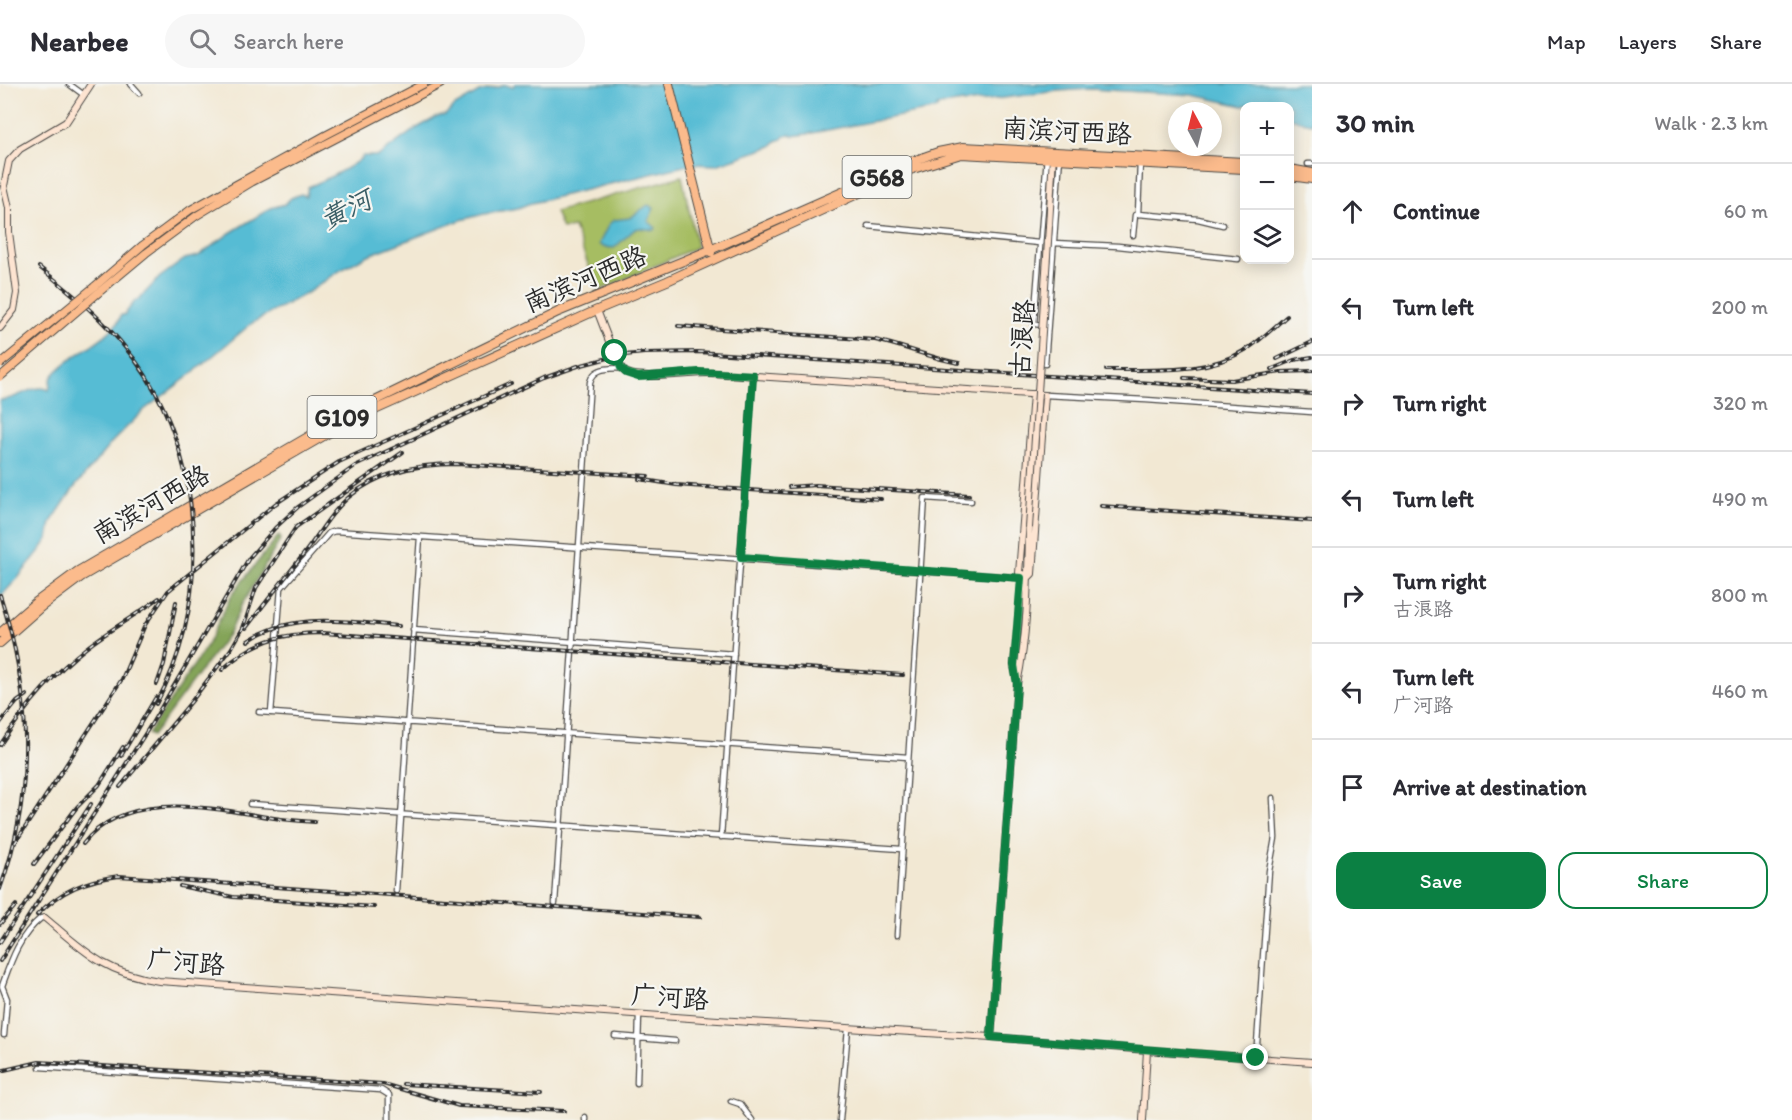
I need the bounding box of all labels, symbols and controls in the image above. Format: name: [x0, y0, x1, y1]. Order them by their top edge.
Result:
search box: [165, 14, 585, 68]
text: Nearbee: [30, 24, 129, 58]
icon: search: [186, 25, 219, 58]
text: Search here: [234, 28, 344, 55]
text: Map: [1547, 29, 1586, 54]
text: Layers: [1619, 29, 1677, 54]
text: Share: [1710, 29, 1762, 54]
north arrow: [1168, 102, 1222, 156]
map controls: [1240, 102, 1294, 264]
button: +: [1240, 102, 1294, 156]
text: 30 min: [1336, 107, 1414, 139]
text: Walk · 2.3 km: [1654, 111, 1768, 135]
street label: 南滨河西路: [1001, 112, 1133, 150]
road number: G568: [842, 156, 912, 198]
button: −: [1240, 156, 1294, 210]
water label: 黄河: [314, 180, 381, 236]
icon: ahead: [1336, 195, 1369, 228]
text: Continue: [1393, 198, 1480, 225]
text: 60 m: [1724, 199, 1768, 223]
button: layers: [1240, 210, 1294, 264]
street label: 南滨河西路: [519, 239, 651, 319]
icon: left: [1336, 291, 1369, 324]
text: Turn left: [1393, 294, 1474, 321]
text: 200 m: [1712, 295, 1768, 319]
street label: 古浪路: [1003, 298, 1041, 378]
route start: [601, 339, 627, 365]
icon: right: [1336, 387, 1369, 420]
text: Turn right: [1393, 390, 1487, 417]
text: 320 m: [1713, 391, 1768, 415]
road number: G109: [308, 396, 376, 438]
street label: 南滨河西路: [87, 458, 215, 550]
icon: left: [1336, 483, 1369, 516]
text: Turn left: [1393, 486, 1474, 513]
text: 490 m: [1712, 487, 1768, 511]
text: Turn right: [1393, 568, 1487, 595]
icon: right: [1336, 579, 1369, 612]
text: 800 m: [1711, 583, 1768, 607]
text: 古浪路: [1393, 597, 1453, 621]
text: Turn left: [1393, 664, 1474, 691]
icon: left: [1336, 675, 1369, 708]
text: 460 m: [1712, 679, 1768, 703]
text: 广河路: [1393, 693, 1453, 717]
icon: arrive: [1336, 771, 1369, 804]
text: Arrive at destination: [1393, 774, 1587, 801]
button: Save: [1336, 852, 1546, 909]
button: Share: [1558, 852, 1768, 909]
street label: 广河路: [146, 943, 226, 981]
street label: 广河路: [630, 978, 710, 1016]
route end: [1242, 1044, 1268, 1070]

